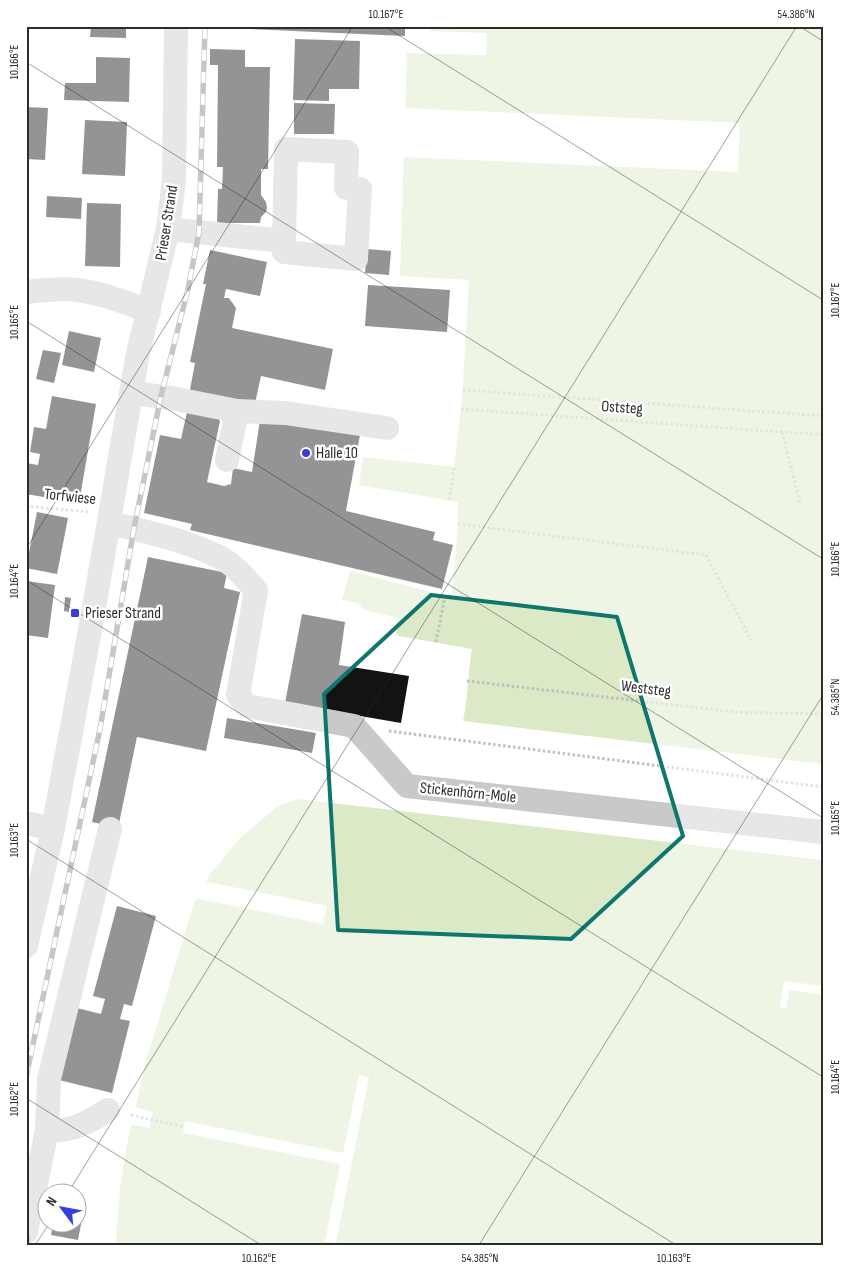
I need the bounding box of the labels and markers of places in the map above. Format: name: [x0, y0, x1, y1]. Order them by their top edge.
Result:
place label: Halle 10: [316, 444, 358, 463]
marker: Halle 10: [300, 447, 312, 459]
place label: Prieser Strand: [85, 604, 161, 623]
marker: Prieser Strand: [69, 607, 81, 619]

